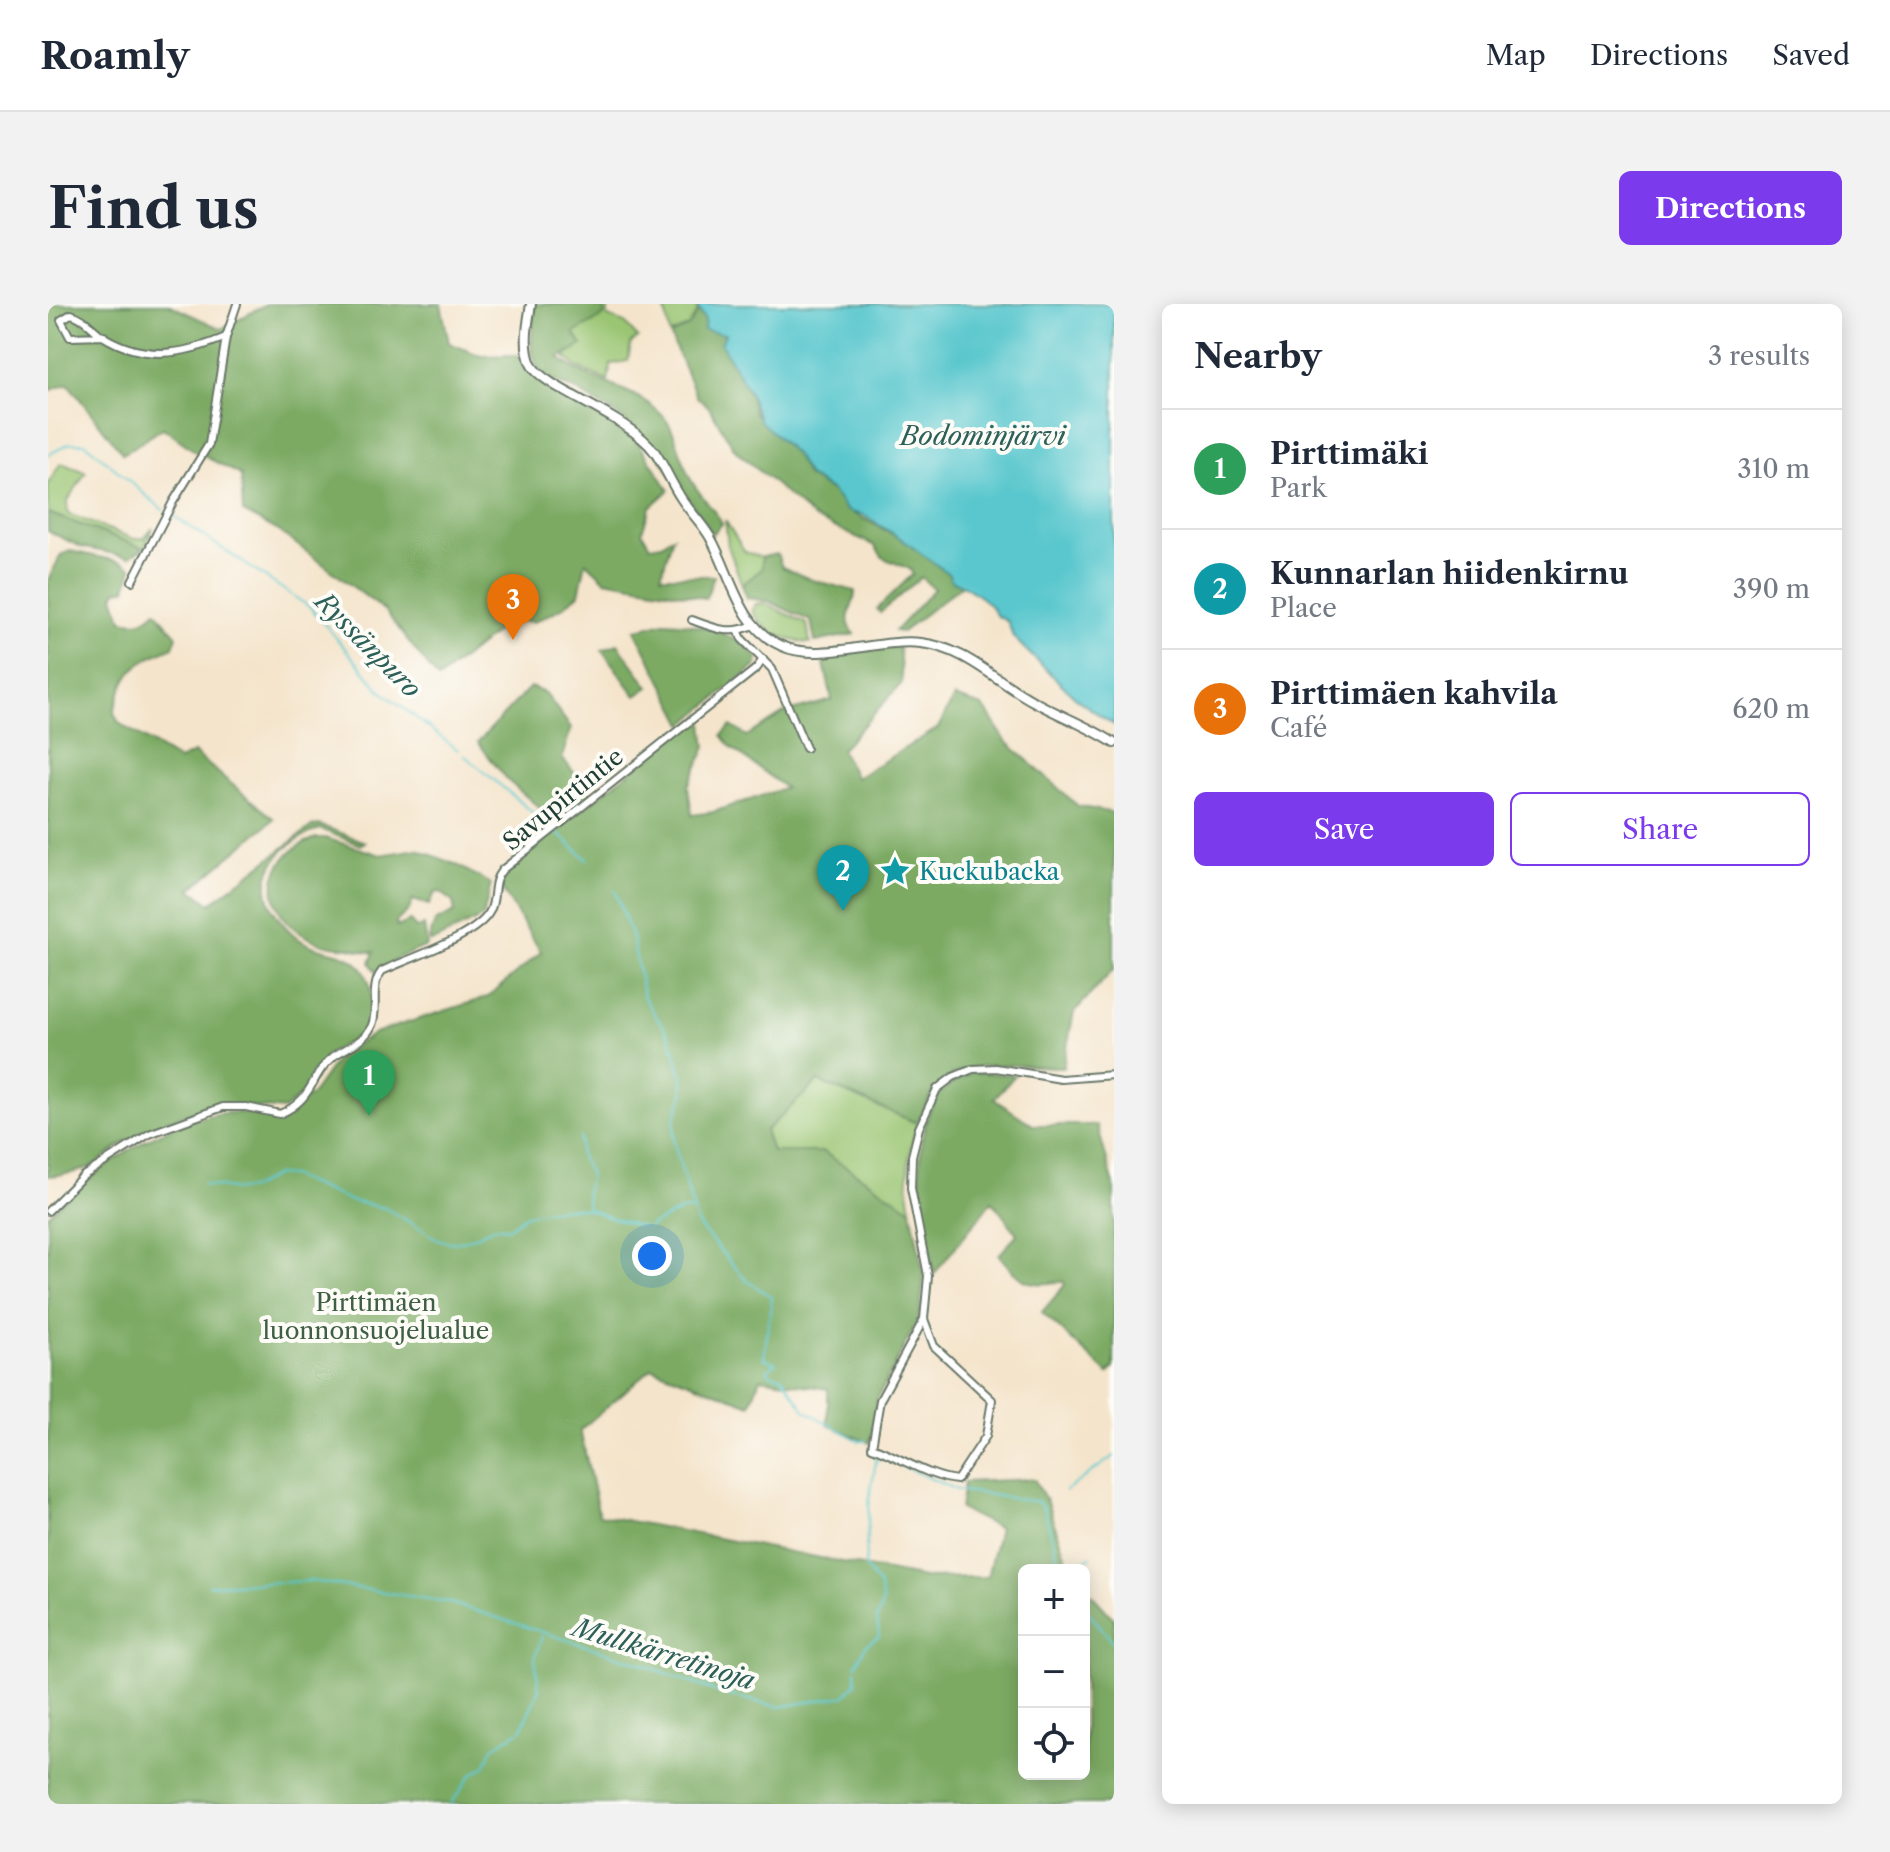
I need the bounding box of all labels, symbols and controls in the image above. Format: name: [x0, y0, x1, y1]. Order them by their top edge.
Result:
text: Roamly: [40, 32, 189, 79]
text: Map: [1486, 38, 1546, 72]
text: Directions: [1590, 38, 1728, 72]
text: Saved: [1772, 38, 1850, 72]
button: Directions: [1619, 171, 1842, 245]
text: Find us: [48, 174, 259, 243]
text: Nearby: [1194, 335, 1322, 377]
text: 3 results: [1708, 340, 1810, 372]
water label: Bodominjärvi: [898, 420, 1068, 452]
text: Pirttimäki: [1270, 435, 1429, 472]
text: 1: [1214, 453, 1226, 485]
text: 310 m: [1737, 453, 1810, 485]
text: Park: [1270, 472, 1327, 504]
text: Kunnarlan hiidenkirnu: [1270, 555, 1629, 592]
text: 2: [1212, 573, 1228, 605]
text: 390 m: [1733, 573, 1810, 605]
pin: 3: [487, 574, 539, 640]
water label: Ryssänpuro: [307, 584, 428, 705]
text: Place: [1270, 592, 1337, 624]
text: Pirttimäen kahvila: [1270, 675, 1558, 712]
text: 3: [1213, 693, 1227, 725]
text: 620 m: [1732, 693, 1810, 725]
text: Café: [1270, 712, 1327, 744]
street label: Savupirtintie: [497, 742, 629, 856]
button: Save: [1194, 792, 1494, 866]
button: Share: [1510, 792, 1810, 866]
pin: 2: [817, 845, 869, 911]
place icon: Kuckubacka: [878, 854, 912, 888]
place label: Kuckubacka: [919, 857, 1060, 886]
pin: 1: [343, 1050, 395, 1116]
your location: [632, 1236, 672, 1276]
park label: Pirttimäen luonnonsuojelualue: [263, 1288, 489, 1345]
map controls: [1018, 1564, 1090, 1780]
button: +: [1018, 1564, 1090, 1636]
water label: Mullkärretinoja: [566, 1610, 759, 1697]
button: −: [1018, 1636, 1090, 1708]
button: locate: [1018, 1708, 1090, 1780]

